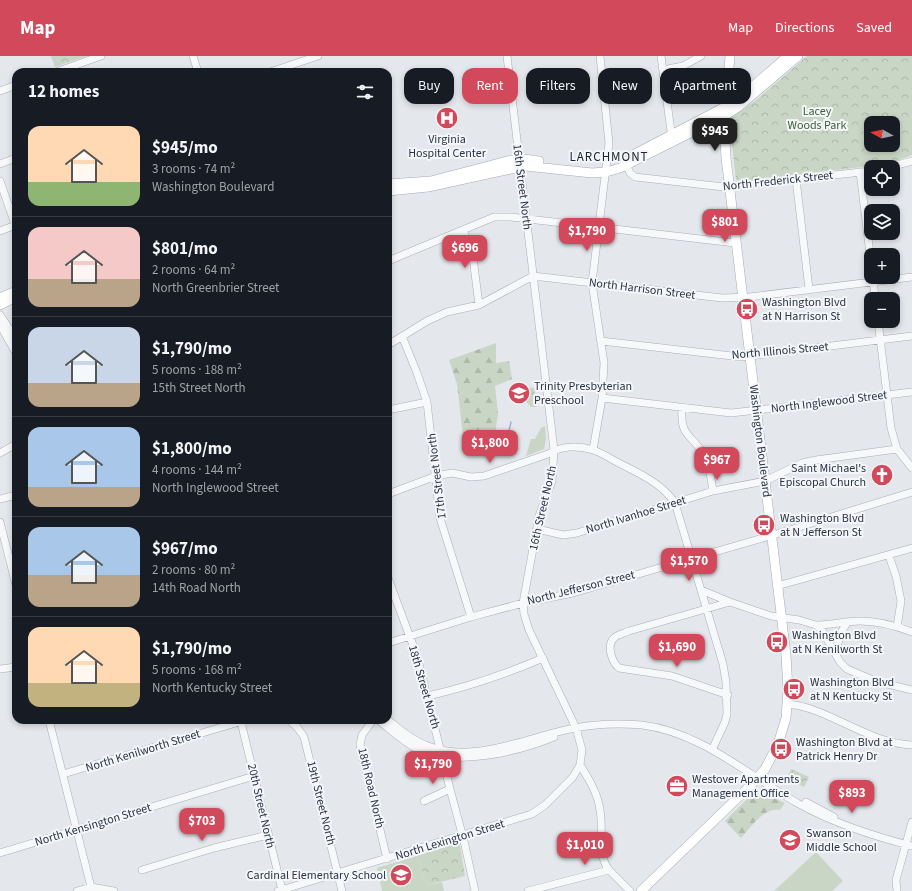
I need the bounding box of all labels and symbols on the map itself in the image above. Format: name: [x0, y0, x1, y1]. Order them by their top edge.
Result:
park label: Lacey Woods Park: [788, 103, 847, 134]
hospital icon: Virginia Hospital Center: [434, 105, 460, 131]
north arrow: [864, 116, 900, 152]
pin: $945: [691, 118, 739, 152]
place label: Virginia Hospital Center: [408, 131, 487, 162]
street label: 16th Street North: [508, 143, 536, 231]
district label: LARCHMONT: [569, 148, 649, 166]
street label: North Frederick Street: [722, 167, 834, 195]
pin: $801: [701, 209, 749, 243]
pin: $1,790: [554, 218, 620, 252]
pin: $696: [441, 235, 489, 269]
street label: North Harrison Street: [588, 274, 696, 304]
place label: Washington Blvd at N Harrison St: [762, 294, 846, 325]
bus stop icon: Washington Blvd at N Harrison St: [734, 296, 760, 322]
street label: North Illinois Street: [731, 338, 829, 364]
place label: Trinity Presbyterian Preschool: [534, 378, 632, 409]
school or university icon: Trinity Presbyterian Preschool: [506, 380, 532, 406]
street label: Washington Boulevard: [745, 384, 775, 498]
street label: North Inglewood Street: [770, 386, 888, 418]
pin: $1,800: [457, 430, 523, 464]
street label: 17th Street North: [423, 432, 451, 520]
pin: $967: [693, 447, 741, 481]
place label: Saint Michael's Episcopal Church: [779, 460, 866, 491]
church icon: Saint Michael's Episcopal Church: [869, 462, 895, 488]
street label: 16th Street North: [525, 464, 561, 552]
street label: North Ivanhoe Street: [584, 492, 688, 538]
place label: Washington Blvd at N Jefferson St: [780, 510, 864, 541]
bus stop icon: Washington Blvd at N Jefferson St: [751, 512, 777, 538]
pin: $1,570: [656, 548, 722, 582]
street label: North Jefferson Street: [525, 566, 637, 610]
place label: Washington Blvd at N Kenilworth St: [792, 627, 882, 658]
bus stop icon: Washington Blvd at N Kenilworth St: [764, 629, 790, 655]
pin: $1,690: [644, 634, 710, 668]
street label: 18th Street North: [404, 643, 444, 731]
place label: Washington Blvd at N Kentucky St: [810, 674, 894, 705]
bus stop icon: Washington Blvd at N Kentucky St: [781, 676, 807, 702]
street label: North Kenilworth Street: [84, 725, 202, 777]
place label: Washington Blvd at Patrick Henry Dr: [796, 734, 892, 765]
bus stop icon: Washington Blvd at Patrick Henry Dr: [768, 736, 794, 762]
street label: 18th Road North: [353, 746, 389, 830]
pin: $1,790: [400, 751, 466, 785]
street label: 19th Street North: [302, 759, 340, 847]
street label: 20th Street North: [243, 762, 279, 850]
place label: Westover Apartments Management Office: [692, 771, 799, 802]
office icon: Westover Apartments Management Office: [664, 773, 690, 799]
pin: $893: [828, 780, 876, 814]
street label: North Kensington Street: [33, 799, 153, 851]
pin: $703: [178, 808, 226, 842]
street label: North Lexington Street: [393, 815, 507, 865]
place label: Swanson Middle School: [806, 825, 877, 856]
school or university icon: Swanson Middle School: [777, 827, 803, 853]
pin: $1,010: [552, 832, 618, 866]
school or university icon: Cardinal Elementary School: [388, 862, 414, 888]
place label: Cardinal Elementary School: [247, 867, 386, 884]

